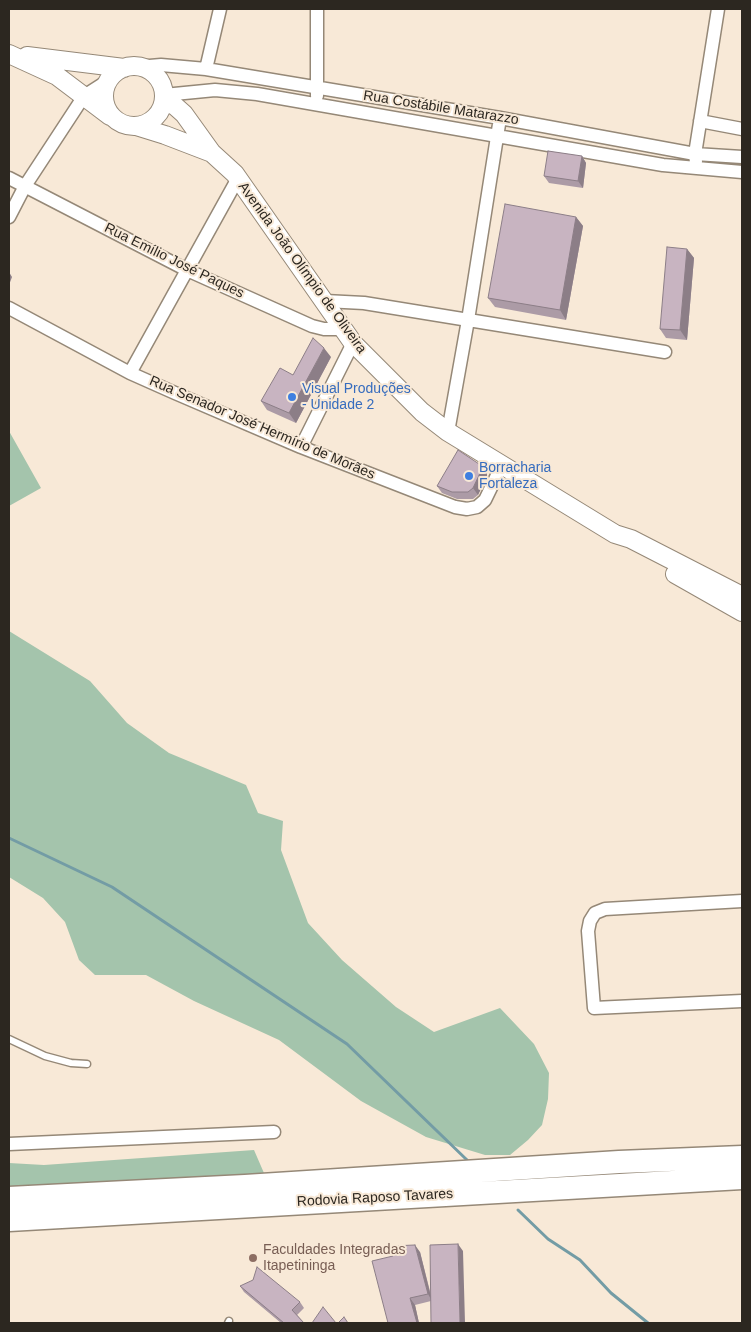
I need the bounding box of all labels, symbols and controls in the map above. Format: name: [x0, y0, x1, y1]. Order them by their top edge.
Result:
street label: Rua Costábile Matarazzo: [362, 87, 520, 129]
street label: Avenida João Olímpio de Oliveira: [234, 179, 370, 357]
street label: Rua Emílio José Paques: [101, 220, 247, 302]
street label: Rua Senador José Hermírio de Morães: [147, 373, 377, 483]
place label: Visual Produções - Unidade 2: [302, 381, 411, 414]
marker: Visual Produções - Unidade 2: [286, 391, 298, 403]
place label: Borracharia Fortaleza: [479, 460, 551, 492]
marker: Borracharia Fortaleza: [463, 470, 475, 482]
street label: Rodovia Raposo Tavares: [296, 1186, 454, 1210]
place label: Faculdades Integradas Itapetininga: [263, 1242, 405, 1274]
marker: Faculdades Integradas Itapetininga: [247, 1252, 259, 1264]

